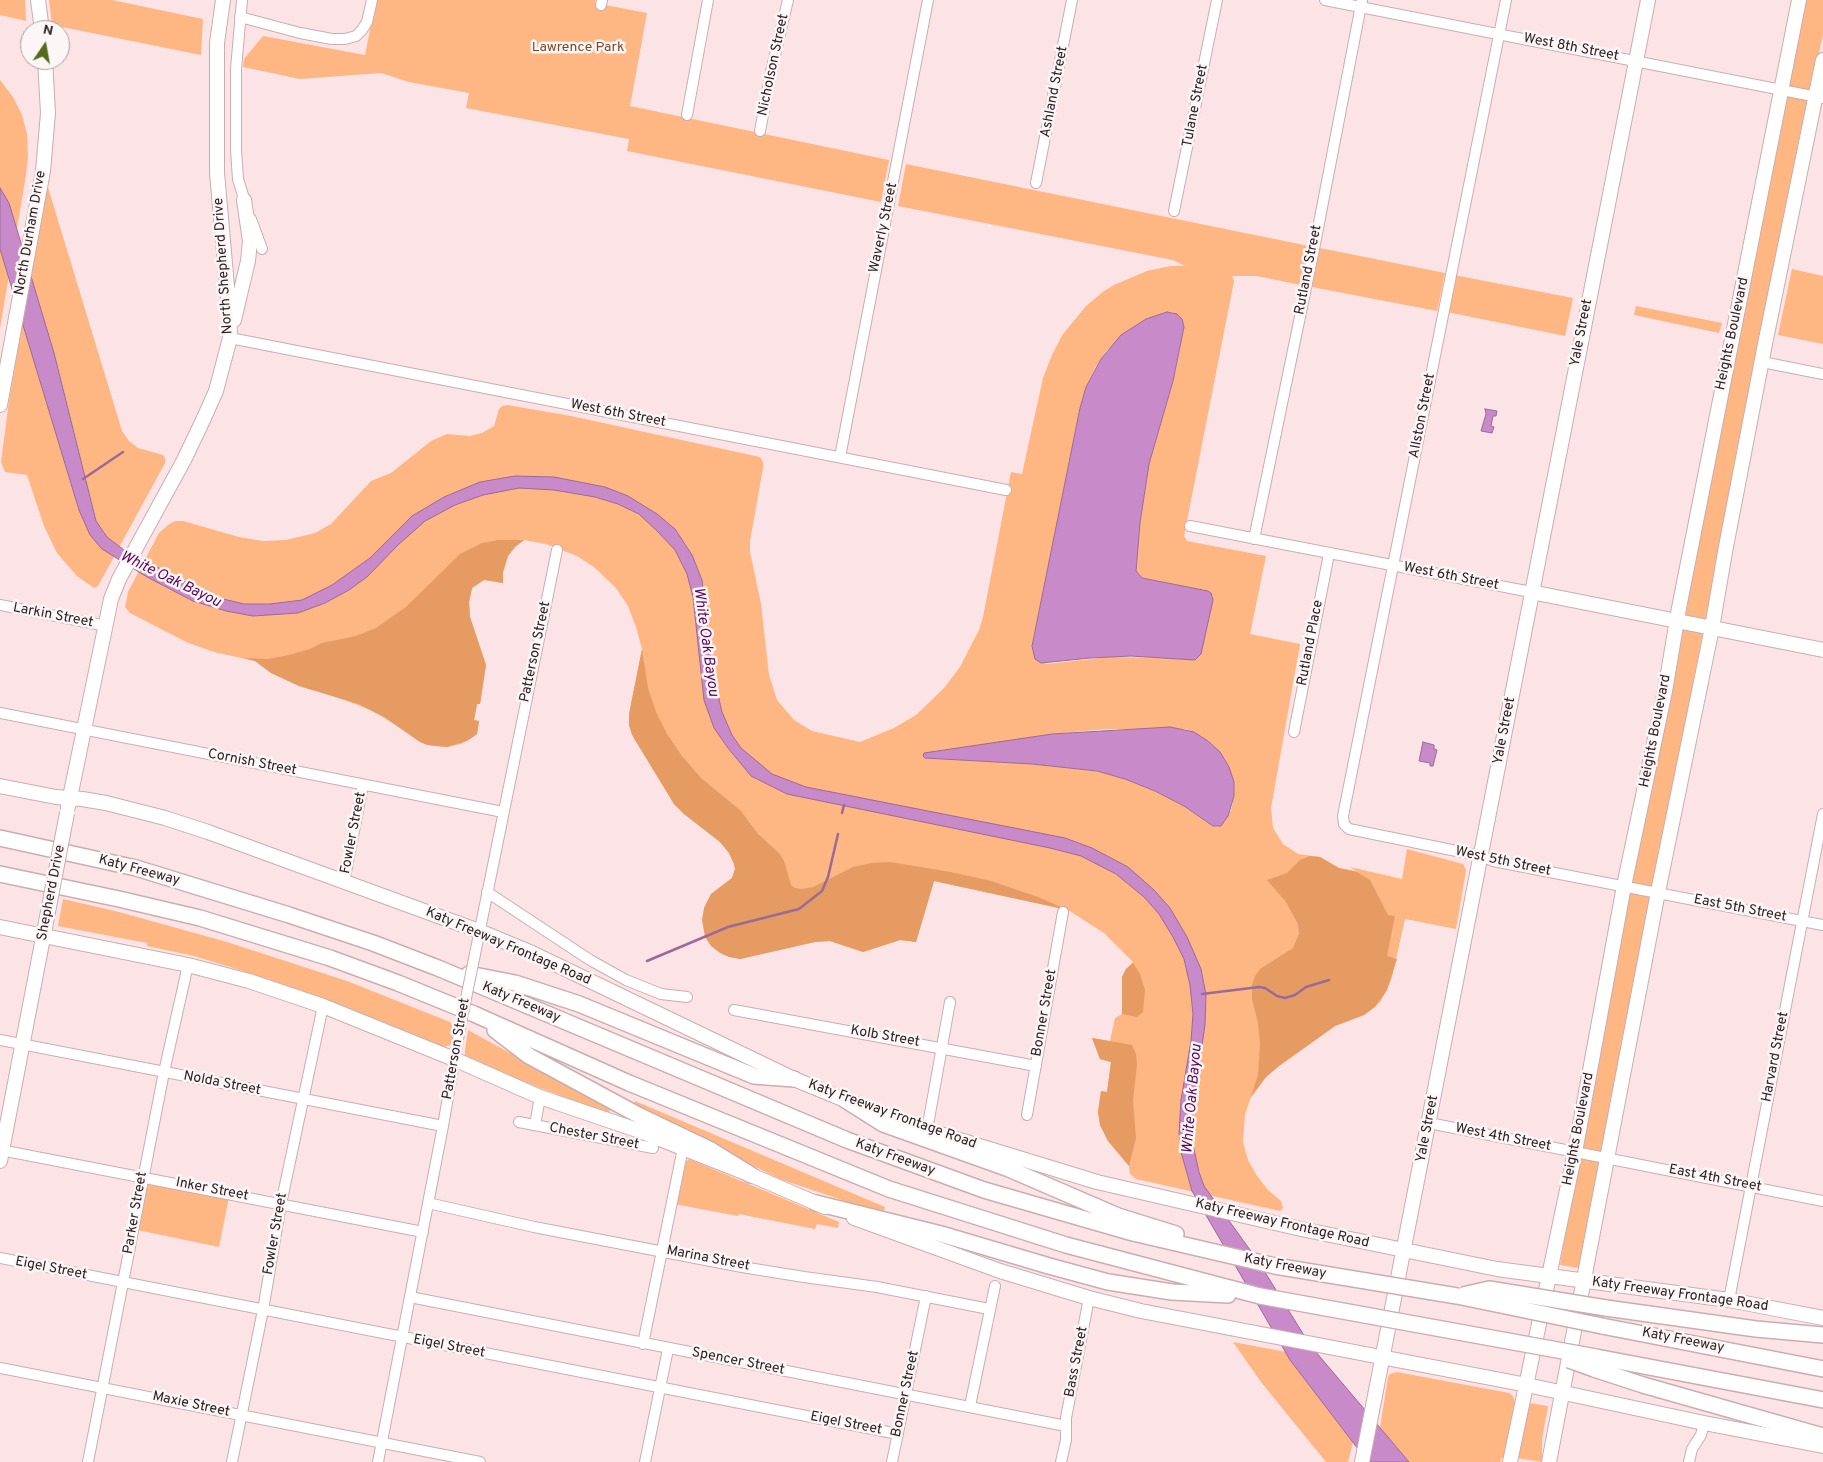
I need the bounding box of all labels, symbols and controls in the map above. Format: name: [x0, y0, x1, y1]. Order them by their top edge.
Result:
street label: Nicholson Street: [755, 12, 793, 118]
north arrow: [20, 20, 70, 70]
text: N: [41, 21, 55, 40]
street label: West 8th Street: [1522, 31, 1620, 65]
park label: Lawrence Park: [532, 40, 624, 56]
street label: Ashland Street: [1038, 45, 1072, 139]
street label: Tulane Street: [1180, 63, 1212, 149]
street label: North Durham Drive: [12, 169, 50, 297]
street label: Waverly Street: [866, 181, 902, 275]
street label: North Shepherd Drive: [211, 197, 237, 335]
street label: Rutland Street: [1292, 224, 1326, 316]
street label: Heights Boulevard: [1713, 276, 1753, 392]
street label: Yale Street: [1567, 298, 1597, 368]
street label: Allston Street: [1407, 372, 1439, 460]
street label: West 6th Street: [569, 397, 667, 431]
water label: White Oak Bayou: [117, 548, 223, 612]
street label: West 6th Street: [1402, 560, 1500, 594]
water label: White Oak Bayou: [688, 586, 722, 698]
street label: Rutland Place: [1294, 599, 1328, 687]
street label: Larkin Street: [11, 600, 95, 632]
street label: Patterson Street: [517, 600, 555, 704]
street label: Heights Boulevard: [1637, 673, 1675, 789]
street label: Yale Street: [1490, 696, 1520, 766]
street label: Cornish Street: [206, 746, 298, 780]
street label: Fowler Street: [338, 791, 370, 875]
street label: Shepherd Drive: [34, 844, 70, 942]
street label: West 5th Street: [1454, 844, 1552, 880]
street label: Katy Freeway: [96, 852, 182, 890]
street label: East 5th Street: [1692, 892, 1788, 926]
street label: Katy Freeway Frontage Road: [423, 904, 593, 990]
street label: Bonner Street: [1029, 968, 1061, 1058]
street label: Katy Freeway: [479, 979, 563, 1027]
street label: Patterson Street: [440, 997, 474, 1101]
street label: Harvard Street: [1759, 1010, 1793, 1104]
street label: Kolb Street: [849, 1023, 921, 1051]
water label: White Oak Bayou: [1179, 1044, 1207, 1154]
street label: Nolda Street: [182, 1068, 262, 1100]
street label: Heights Boulevard: [1560, 1071, 1598, 1187]
street label: Katy Freeway Frontage Road: [805, 1077, 979, 1153]
street label: Yale Street: [1413, 1094, 1443, 1164]
street label: Chester Street: [548, 1120, 640, 1154]
street label: West 4th Street: [1454, 1120, 1552, 1156]
street label: Katy Freeway: [853, 1136, 937, 1180]
street label: East 4th Street: [1667, 1162, 1763, 1196]
street label: Parker Street: [120, 1170, 152, 1256]
street label: Inker Street: [174, 1175, 250, 1205]
street label: Fowler Street: [261, 1192, 291, 1276]
street label: Katy Freeway Frontage Road: [1193, 1196, 1371, 1252]
street label: Marina Street: [665, 1243, 751, 1275]
street label: Katy Freeway: [1242, 1251, 1328, 1283]
street label: Eigel Street: [14, 1254, 88, 1284]
street label: Katy Freeway Frontage Road: [1591, 1274, 1769, 1316]
street label: Bass Street: [1062, 1325, 1092, 1399]
street label: Katy Freeway: [1640, 1325, 1726, 1357]
street label: Eigel Street: [412, 1332, 486, 1362]
street label: Spencer Street: [690, 1345, 786, 1379]
street label: Bonner Street: [889, 1349, 923, 1439]
street label: Maxie Street: [151, 1389, 231, 1421]
street label: Eigel Street: [809, 1409, 883, 1439]

